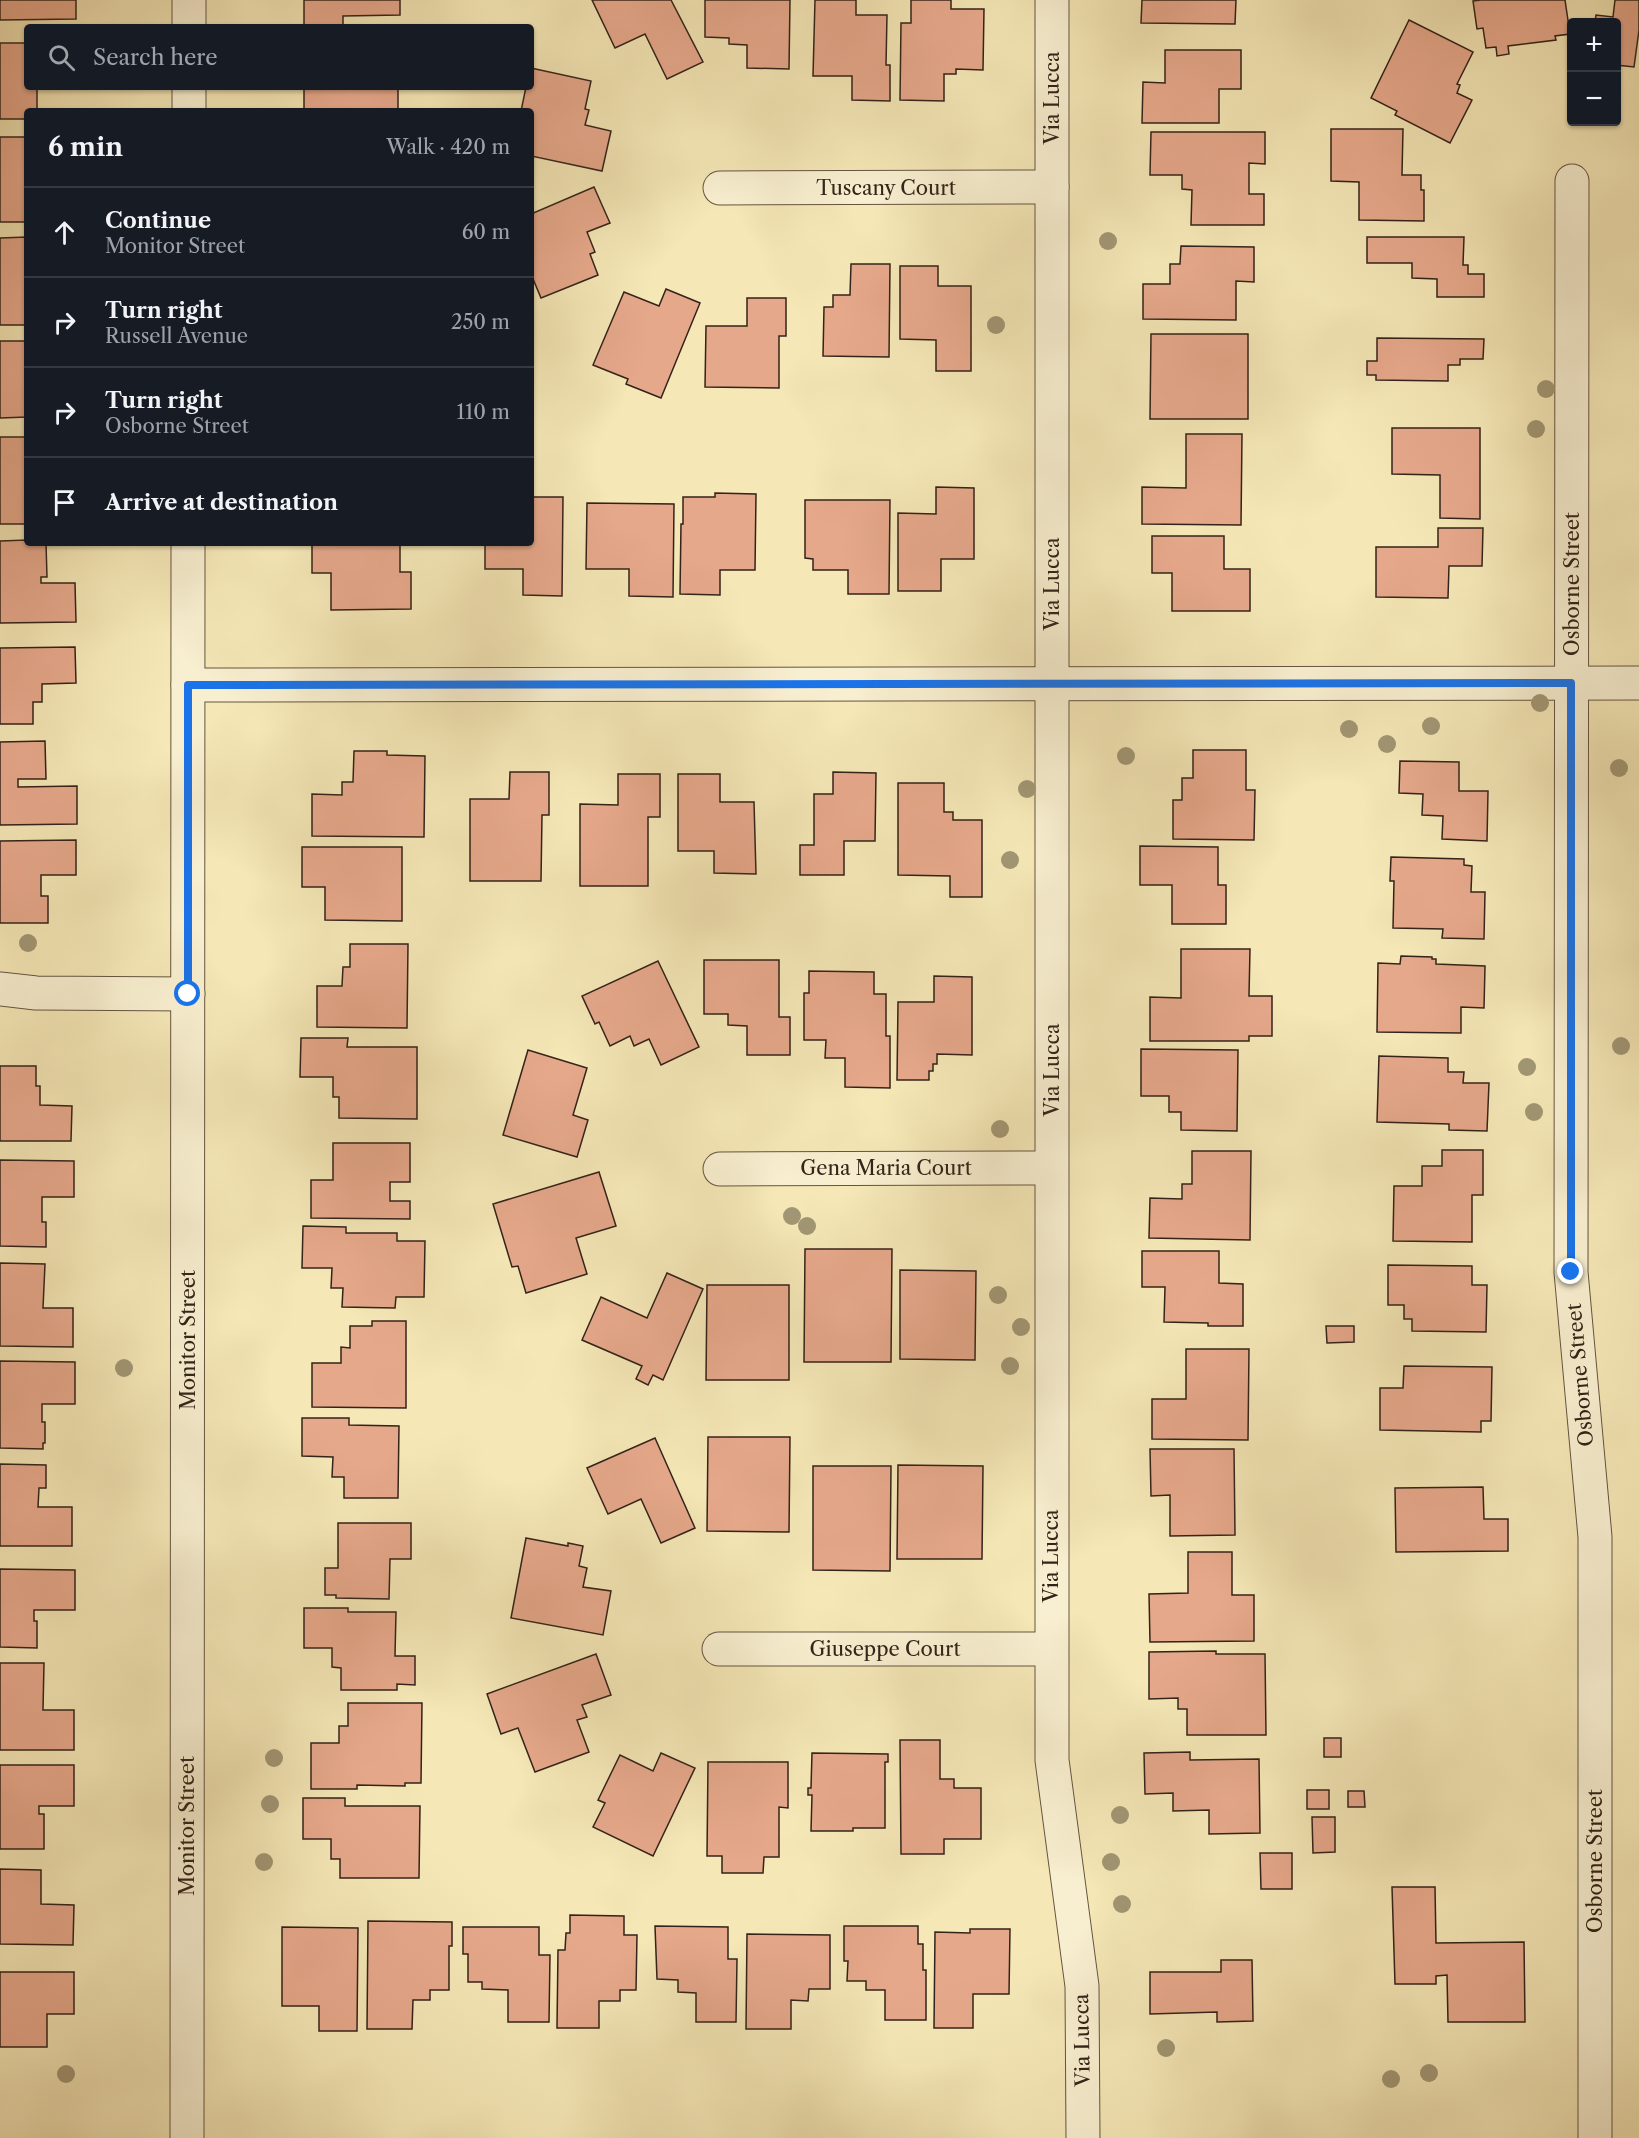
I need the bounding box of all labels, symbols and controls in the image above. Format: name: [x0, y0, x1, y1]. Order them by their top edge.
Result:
map controls: [1567, 18, 1621, 126]
button: +: [1567, 18, 1621, 72]
search box: [24, 24, 534, 90]
icon: search: [45, 41, 78, 74]
text: Search here: [93, 44, 218, 71]
street label: Via Lucca: [1040, 51, 1064, 146]
button: −: [1567, 72, 1621, 126]
text: 6 min: [48, 131, 123, 163]
text: Walk · 420 m: [386, 135, 510, 159]
street label: Tuscany Court: [816, 176, 956, 200]
text: Continue: [105, 207, 211, 234]
icon: ahead: [48, 216, 81, 249]
text: 60 m: [462, 220, 510, 244]
text: Monitor Street: [105, 234, 245, 258]
text: Turn right: [105, 297, 223, 324]
icon: right: [48, 306, 81, 339]
text: 250 m: [451, 310, 510, 334]
text: Russell Avenue: [105, 324, 248, 348]
text: Turn right: [105, 387, 223, 414]
icon: right: [48, 396, 81, 429]
text: 110 m: [457, 400, 510, 424]
text: Osborne Street: [105, 414, 249, 438]
icon: arrive: [48, 486, 81, 519]
text: Arrive at destination: [105, 489, 338, 516]
street label: Osborne Street: [1560, 512, 1584, 656]
street label: Via Lucca: [1040, 537, 1064, 632]
route start: [174, 980, 200, 1006]
street label: Via Lucca: [1040, 1023, 1064, 1118]
street label: Gena Maria Court: [800, 1156, 972, 1180]
route end: [1557, 1258, 1583, 1284]
street label: Monitor Street: [176, 1270, 200, 1410]
street label: Osborne Street: [1562, 1302, 1598, 1448]
street label: Via Lucca: [1039, 1509, 1063, 1604]
street label: Giuseppe Court: [809, 1637, 961, 1661]
street label: Monitor Street: [175, 1756, 199, 1896]
street label: Osborne Street: [1583, 1789, 1607, 1933]
street label: Via Lucca: [1069, 1993, 1095, 2088]

